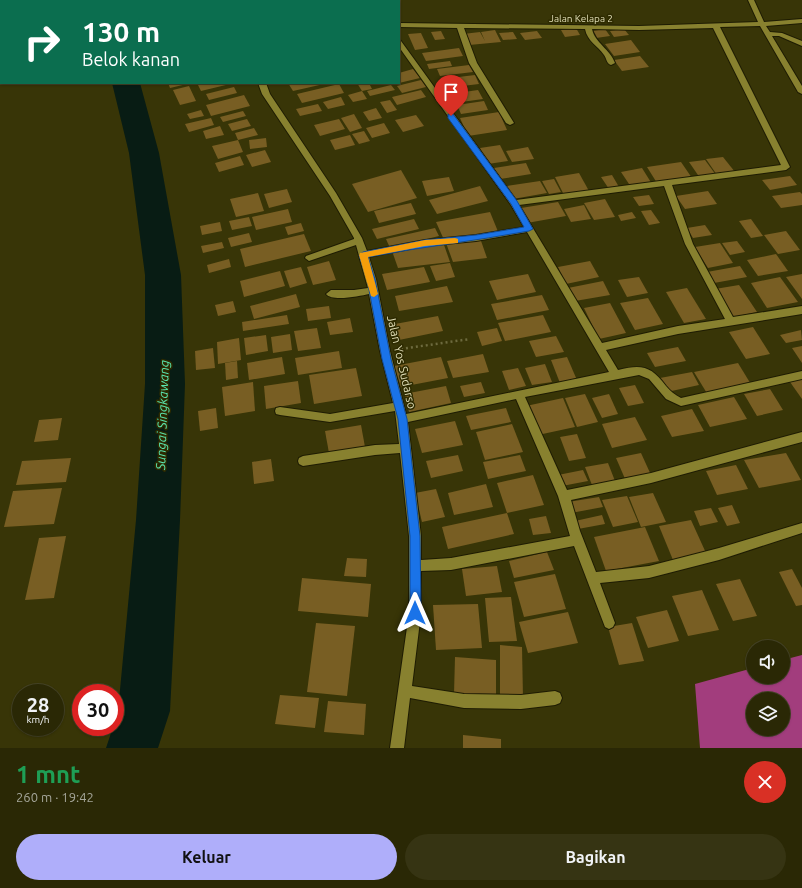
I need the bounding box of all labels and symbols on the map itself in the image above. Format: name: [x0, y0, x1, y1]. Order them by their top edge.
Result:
street label: Jalan Kelapa 2: [549, 13, 613, 24]
pin: [434, 75, 468, 116]
street label: Jalan Yos Sudarso: [385, 314, 419, 410]
water label: Sungai Singkawang: [153, 360, 171, 471]
position arrow: [394, 592, 436, 634]
speed limit sign: 30: [72, 684, 124, 736]

